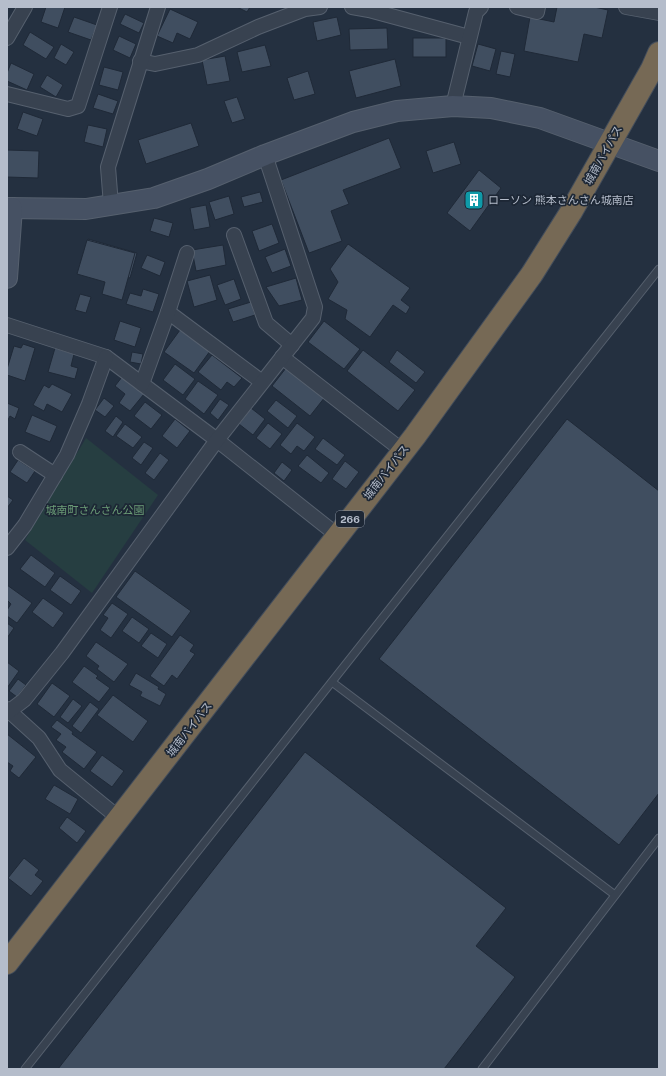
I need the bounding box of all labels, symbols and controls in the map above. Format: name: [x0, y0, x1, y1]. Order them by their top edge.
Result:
street label: 城南バイパス: [582, 123, 624, 187]
building icon: ローソン 熊本さんさん城南店: [463, 189, 485, 211]
place label: ローソン 熊本さんさん城南店: [488, 194, 634, 206]
street label: 城南バイパス: [361, 442, 411, 502]
park label: 城南町さんさん公園: [46, 504, 145, 516]
road number: 266: [336, 511, 364, 527]
street label: 城南バイパス: [164, 699, 214, 759]

